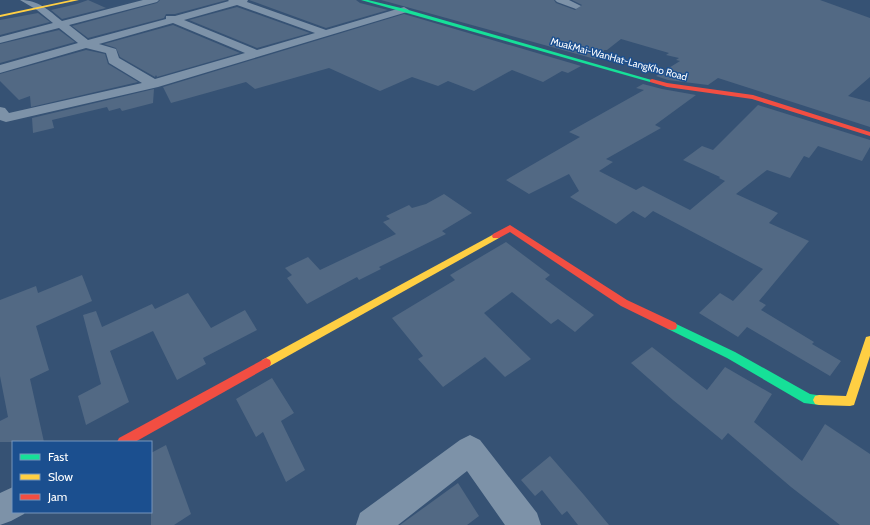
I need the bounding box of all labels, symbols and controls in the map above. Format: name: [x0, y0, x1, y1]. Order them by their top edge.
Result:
street label: MuakMai-WanHat-LangKho Road: [549, 34, 689, 84]
legend: [12, 441, 152, 513]
text: Fast: [48, 449, 68, 464]
text: Slow: [48, 469, 73, 484]
text: Jam: [47, 489, 67, 504]

